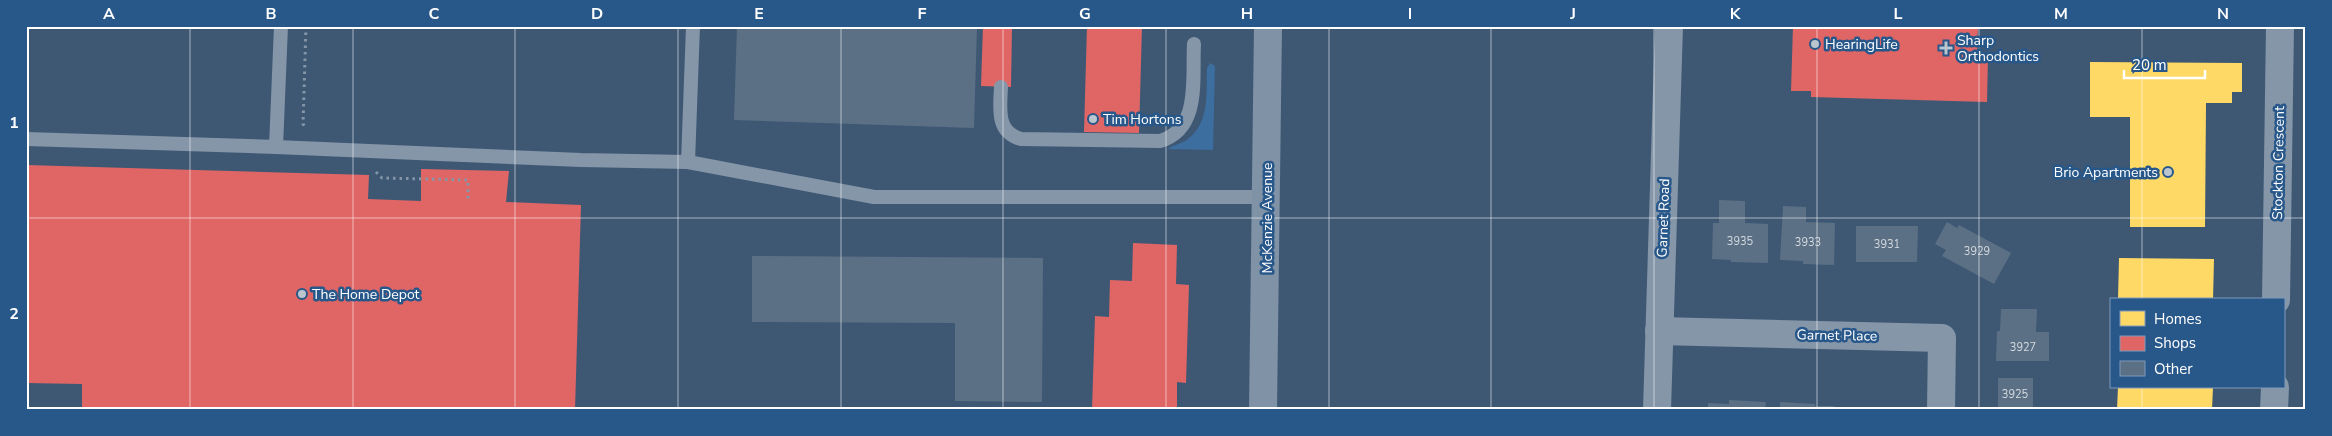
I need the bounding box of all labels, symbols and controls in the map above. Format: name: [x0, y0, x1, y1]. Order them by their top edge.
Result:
text: A: [103, 3, 115, 25]
text: B: [265, 3, 277, 25]
text: C: [429, 3, 440, 25]
text: D: [591, 3, 603, 25]
text: E: [754, 3, 764, 25]
text: F: [918, 3, 927, 25]
text: G: [1079, 3, 1091, 25]
text: H: [1241, 3, 1253, 25]
text: I: [1408, 3, 1412, 25]
text: J: [1569, 3, 1576, 25]
text: K: [1730, 3, 1742, 25]
text: L: [1894, 3, 1903, 25]
text: M: [2054, 3, 2068, 25]
text: N: [2217, 3, 2229, 25]
place label: Sharp Orthodontics: [1957, 31, 2039, 66]
place label: HearingLife: [1825, 35, 1898, 54]
marker: HearingLife: [1809, 38, 1821, 50]
marker: Sharp Orthodontics: [1939, 41, 1953, 55]
scale bar: [2124, 48, 2206, 80]
text: 20 m: [2132, 55, 2167, 75]
street label: Stockton Crescent: [2268, 106, 2289, 220]
place label: Tim Hortons: [1103, 110, 1182, 129]
text: 1: [9, 112, 19, 134]
marker: Tim Hortons: [1087, 113, 1099, 125]
street label: McKenzie Avenue: [1258, 163, 1277, 273]
place label: Brio Apartments: [2054, 163, 2158, 182]
marker: Brio Apartments: [2162, 166, 2174, 178]
street label: Garnet Road: [1653, 178, 1674, 258]
house number: 3935: [1727, 234, 1754, 249]
house number: 3933: [1795, 235, 1821, 250]
house number: 3931: [1874, 237, 1900, 252]
house number: 3929: [1964, 244, 1990, 259]
place label: The Home Depot: [312, 285, 420, 304]
marker: The Home Depot: [296, 288, 308, 300]
legend: [2110, 298, 2284, 388]
text: 2: [9, 303, 19, 325]
text: Homes: [2154, 309, 2202, 329]
street label: Garnet Place: [1796, 325, 1878, 346]
text: Shops: [2154, 333, 2196, 353]
house number: 3927: [2010, 340, 2036, 355]
text: Other: [2154, 359, 2193, 379]
house number: 3925: [2002, 387, 2029, 402]

